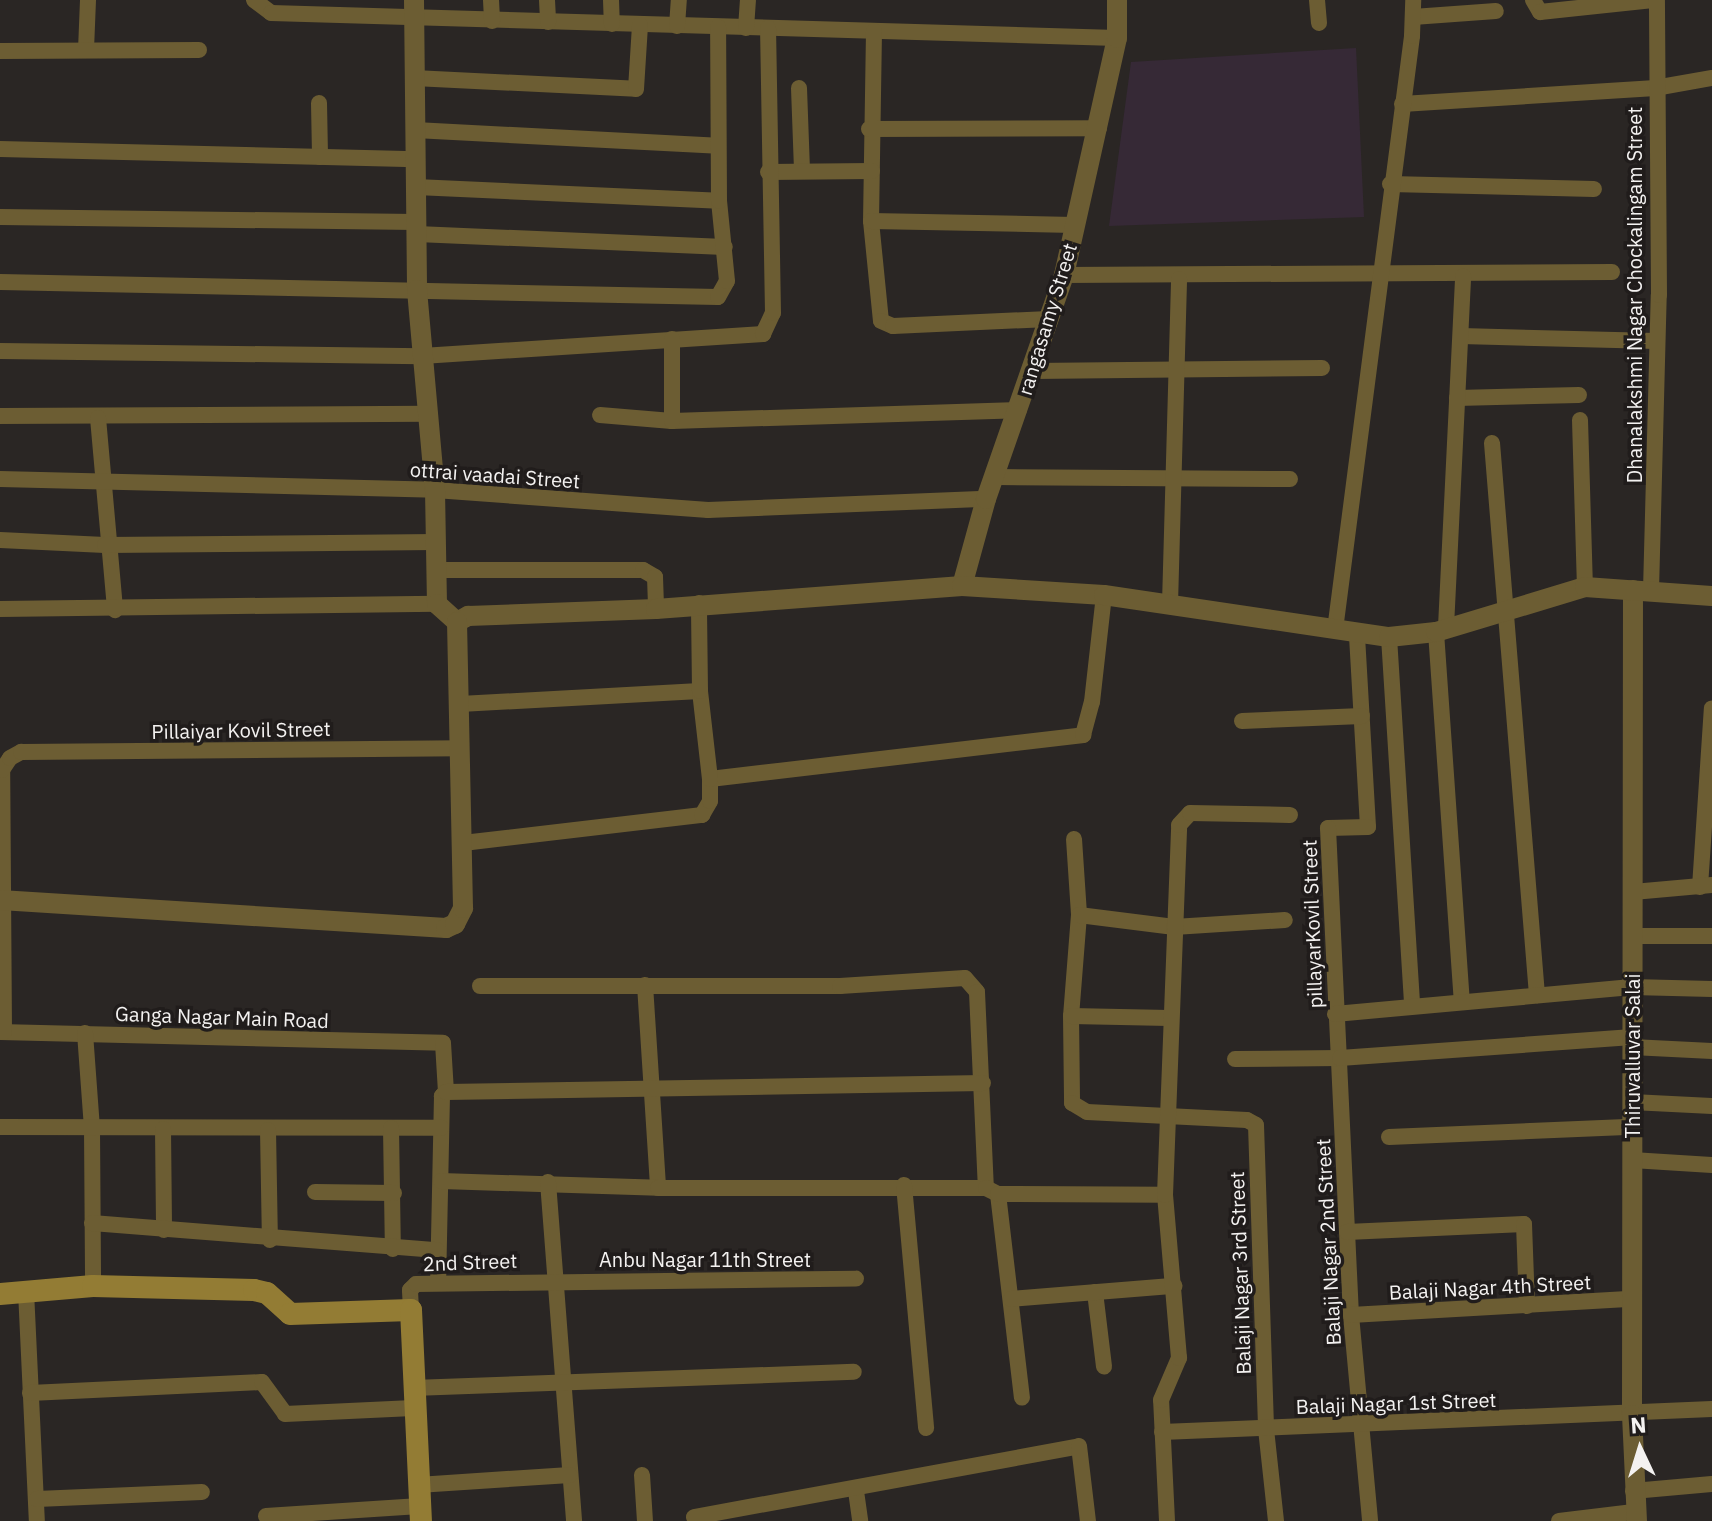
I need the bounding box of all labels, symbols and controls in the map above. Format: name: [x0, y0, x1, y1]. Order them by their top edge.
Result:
street label: Dhanalakshmi Nagar Chockalingam Street: [1622, 107, 1646, 483]
street label: rangasamy Street: [1012, 240, 1082, 398]
street label: ottrai vaadai Street: [409, 457, 581, 493]
street label: Pillaiyar Kovil Street: [151, 716, 331, 744]
street label: pillayarKovil Street: [1297, 839, 1327, 1009]
street label: Thiruvalluvar Salai: [1620, 974, 1644, 1138]
street label: Ganga Nagar Main Road: [115, 1001, 329, 1033]
street label: Balaji Nagar 2nd Street: [1311, 1138, 1345, 1346]
street label: Balaji Nagar 3rd Street: [1224, 1171, 1256, 1375]
street label: Anbu Nagar 11th Street: [599, 1247, 811, 1271]
street label: 2nd Street: [422, 1248, 518, 1276]
street label: Balaji Nagar 4th Street: [1388, 1270, 1592, 1304]
street label: Balaji Nagar 1st Street: [1295, 1388, 1497, 1418]
north arrow: [1600, 1409, 1680, 1489]
text: N: [1629, 1410, 1647, 1440]

